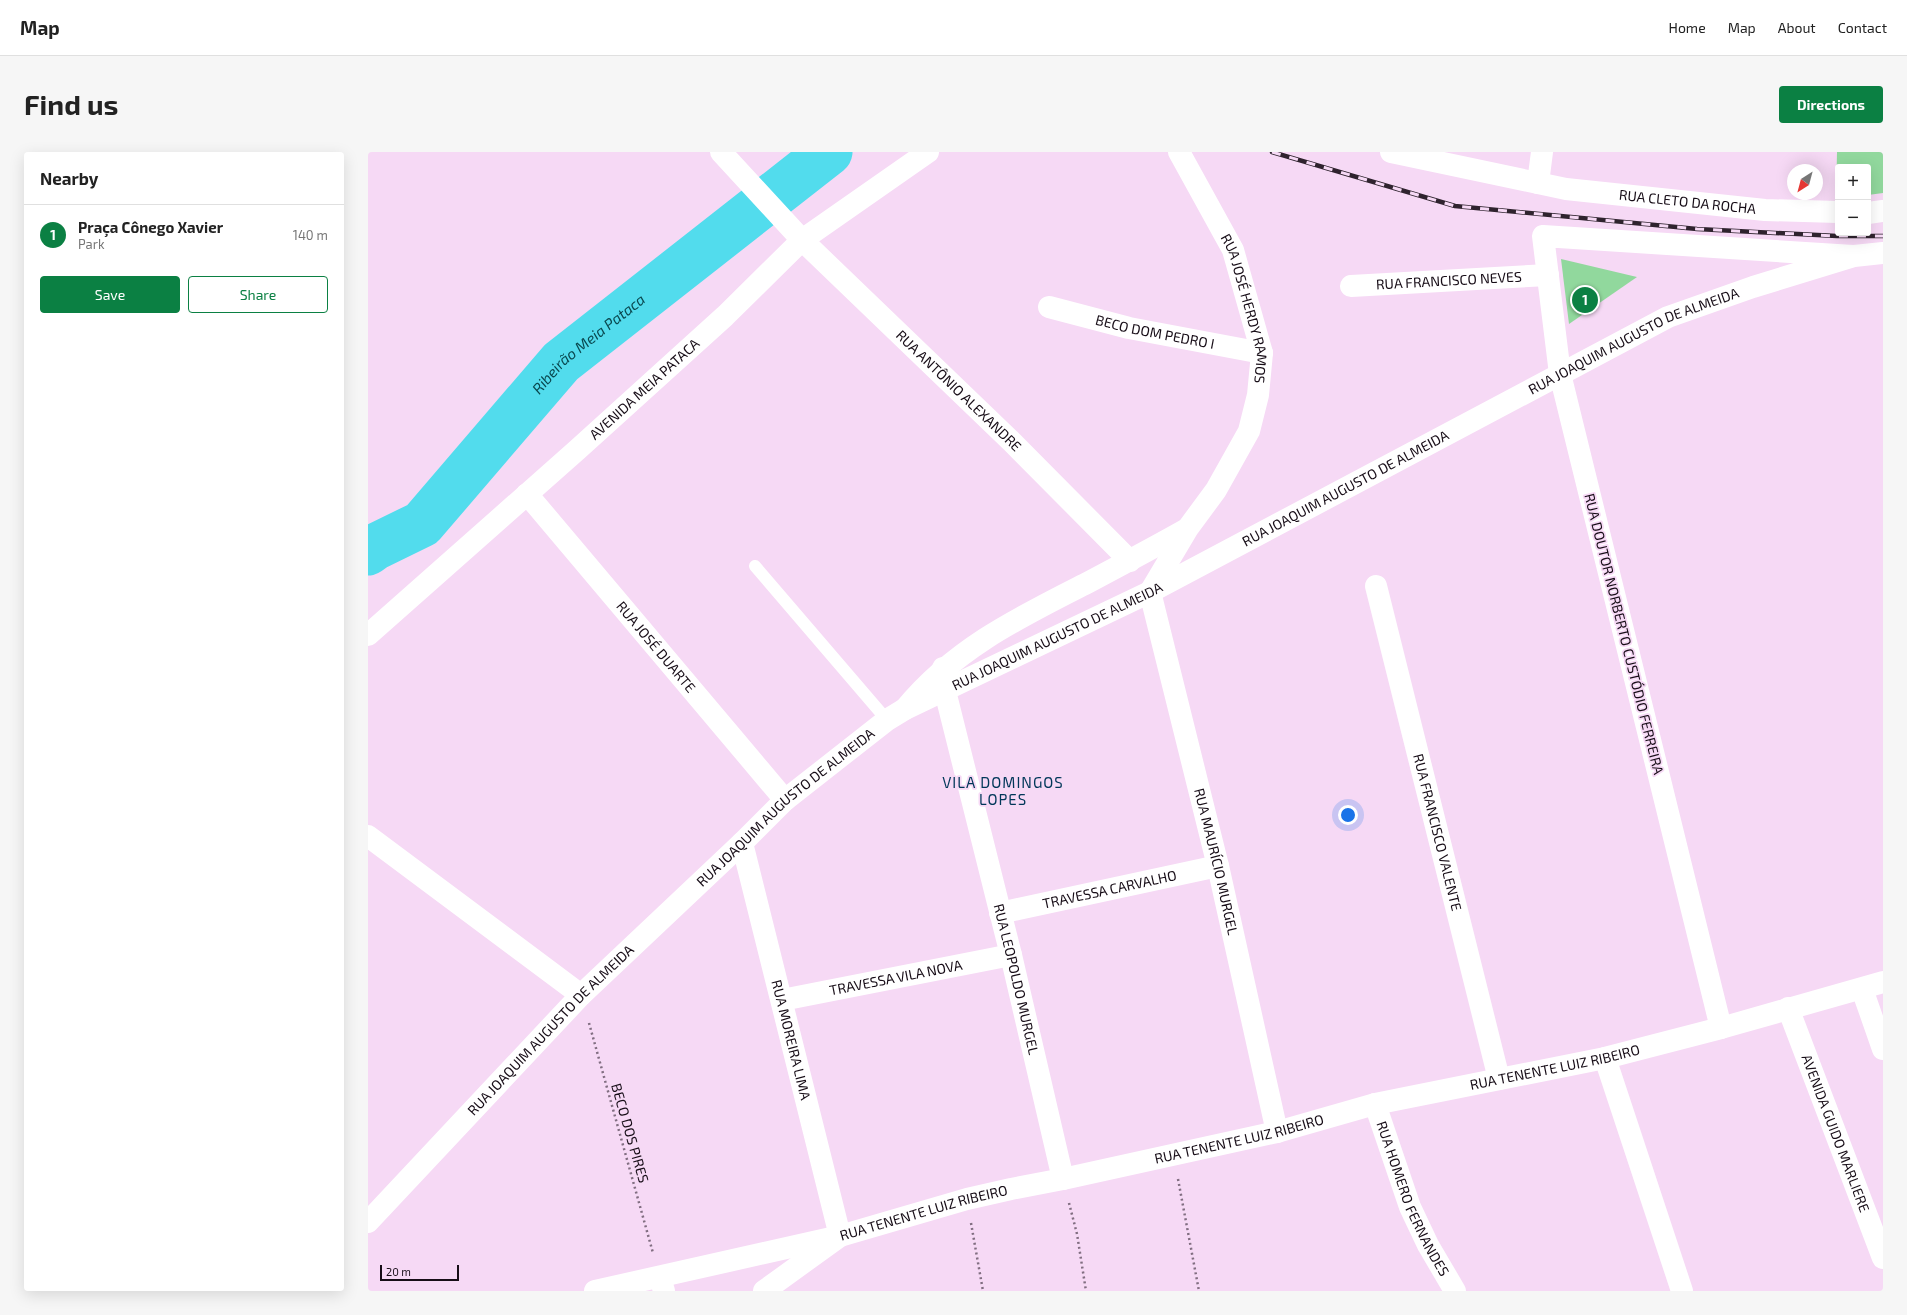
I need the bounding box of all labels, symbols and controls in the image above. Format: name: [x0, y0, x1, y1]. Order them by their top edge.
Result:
text: Map: [20, 16, 60, 39]
text: Home: [1669, 19, 1706, 36]
text: Map: [1728, 19, 1756, 36]
text: About: [1778, 19, 1816, 36]
text: Contact: [1838, 19, 1887, 36]
button: Directions: [1779, 86, 1883, 123]
text: Find us: [24, 87, 118, 121]
north arrow: [1787, 164, 1823, 200]
map controls: [1835, 164, 1871, 236]
button: +: [1835, 164, 1871, 200]
text: Nearby: [40, 168, 98, 188]
street label: RUA CLETO DA ROCHA: [1618, 186, 1757, 217]
button: −: [1835, 200, 1871, 236]
text: Praça Cônego Xavier: [78, 218, 223, 236]
text: 1: [50, 227, 56, 243]
text: 140 m: [293, 227, 328, 243]
street label: RUA JOSÉ HERDY RAMOS: [1218, 231, 1271, 384]
text: Park: [78, 236, 105, 252]
street label: RUA FRANCISCO NEVES: [1375, 267, 1522, 293]
button: Save: [40, 276, 180, 313]
button: Share: [188, 276, 328, 313]
street label: RUA JOAQUIM AUGUSTO DE ALMEIDA: [1525, 284, 1741, 398]
pin: 1: [1572, 285, 1598, 315]
water label: Ribeirão Meia Pataca: [528, 290, 648, 397]
street label: BECO DOM PEDRO I: [1094, 311, 1216, 352]
street label: RUA ANTÔNIO ALEXANDRE: [893, 326, 1025, 455]
street label: AVENIDA MEIA PATACA: [585, 334, 703, 443]
street label: RUA JOAQUIM AUGUSTO DE ALMEIDA: [1239, 426, 1452, 550]
street label: RUA DOUTOR NORBERTO CUSTÓDIO FERREIRA: [1581, 492, 1668, 777]
street label: RUA JOAQUIM AUGUSTO DE ALMEIDA: [949, 578, 1165, 693]
street label: RUA JOSÉ DUARTE: [613, 598, 700, 696]
street label: RUA JOAQUIM AUGUSTO DE ALMEIDA: [693, 724, 878, 890]
street label: RUA FRANCISCO VALENTE: [1410, 752, 1466, 913]
district label: VILA DOMINGOS LOPES: [942, 773, 1064, 808]
street label: RUA MAURÍCIO MURGEL: [1191, 786, 1242, 936]
your location: [1338, 805, 1358, 825]
street label: TRAVESSA CARVALHO: [1041, 866, 1178, 912]
street label: RUA LEOPOLDO MURGEL: [991, 902, 1043, 1056]
street label: RUA JOAQUIM AUGUSTO DE ALMEIDA: [464, 941, 637, 1119]
street label: TRAVESSA VILA NOVA: [828, 956, 964, 999]
street label: RUA MOREIRA LIMA: [768, 978, 815, 1102]
street label: RUA TENENTE LUIZ RIBEIRO: [1468, 1040, 1642, 1093]
street label: AVENIDA GUIDO MARLIERE: [1798, 1052, 1874, 1214]
street label: BECO DOS PIRES: [608, 1081, 653, 1185]
street label: RUA TENENTE LUIZ RIBEIRO: [1153, 1110, 1325, 1167]
street label: RUA HOMERO FERNANDES: [1373, 1119, 1453, 1279]
street label: RUA TENENTE LUIZ RIBEIRO: [838, 1181, 1009, 1244]
scale bar: [380, 1263, 459, 1282]
text: 20 m: [386, 1265, 411, 1278]

